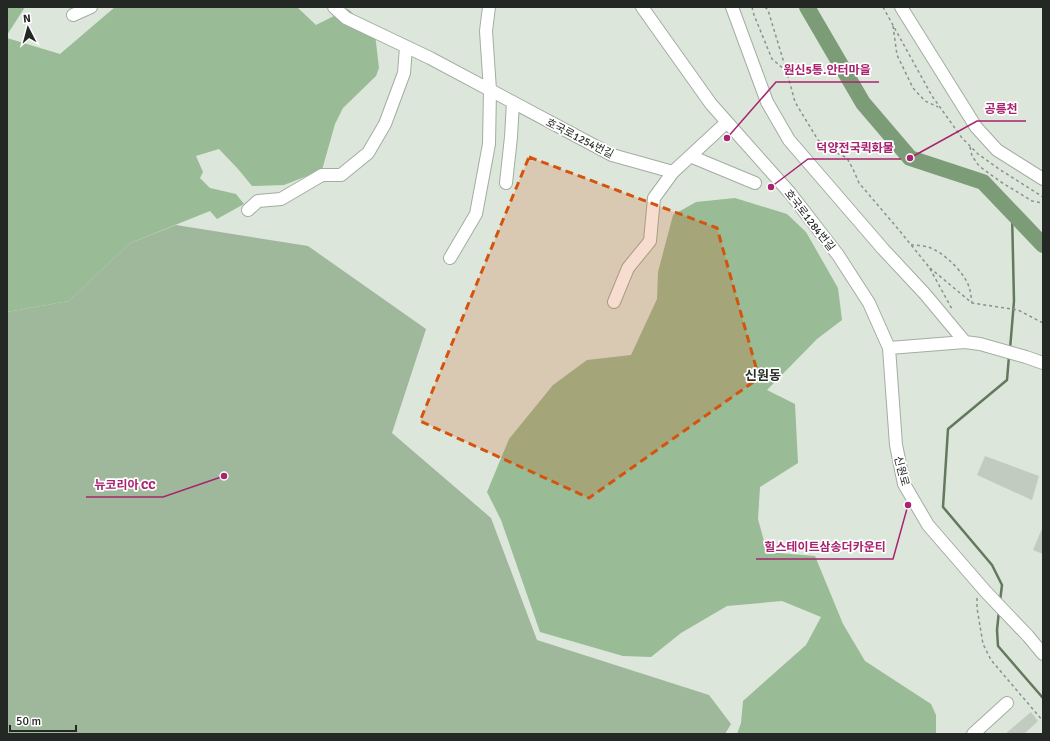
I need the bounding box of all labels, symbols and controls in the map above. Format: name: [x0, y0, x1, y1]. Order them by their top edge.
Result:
north arrow: [8, 8, 48, 48]
text: N: [23, 12, 31, 25]
callout: 원신5통.안터마을: [776, 58, 879, 82]
text: 원신5통.안터마을: [783, 63, 871, 78]
callout: 공릉천: [977, 97, 1026, 121]
text: 공릉천: [984, 102, 1018, 117]
street label: 호국로1254번길: [544, 116, 616, 161]
callout: 덕양전국퀵화물: [808, 135, 901, 159]
text: 덕양전국퀵화물: [816, 141, 894, 156]
street label: 호국로1284번길: [782, 187, 838, 254]
district label: 신원동: [745, 368, 781, 384]
street label: 신원로: [891, 455, 912, 487]
callout: 뉴코리아 CC: [86, 473, 163, 497]
text: 뉴코리아 CC: [94, 478, 156, 493]
callout: 힐스테이트삼송더카운티: [756, 535, 893, 559]
text: 힐스테이트삼송더카운티: [764, 540, 886, 555]
scale bar: [10, 707, 76, 733]
text: 50 m: [16, 714, 41, 729]

